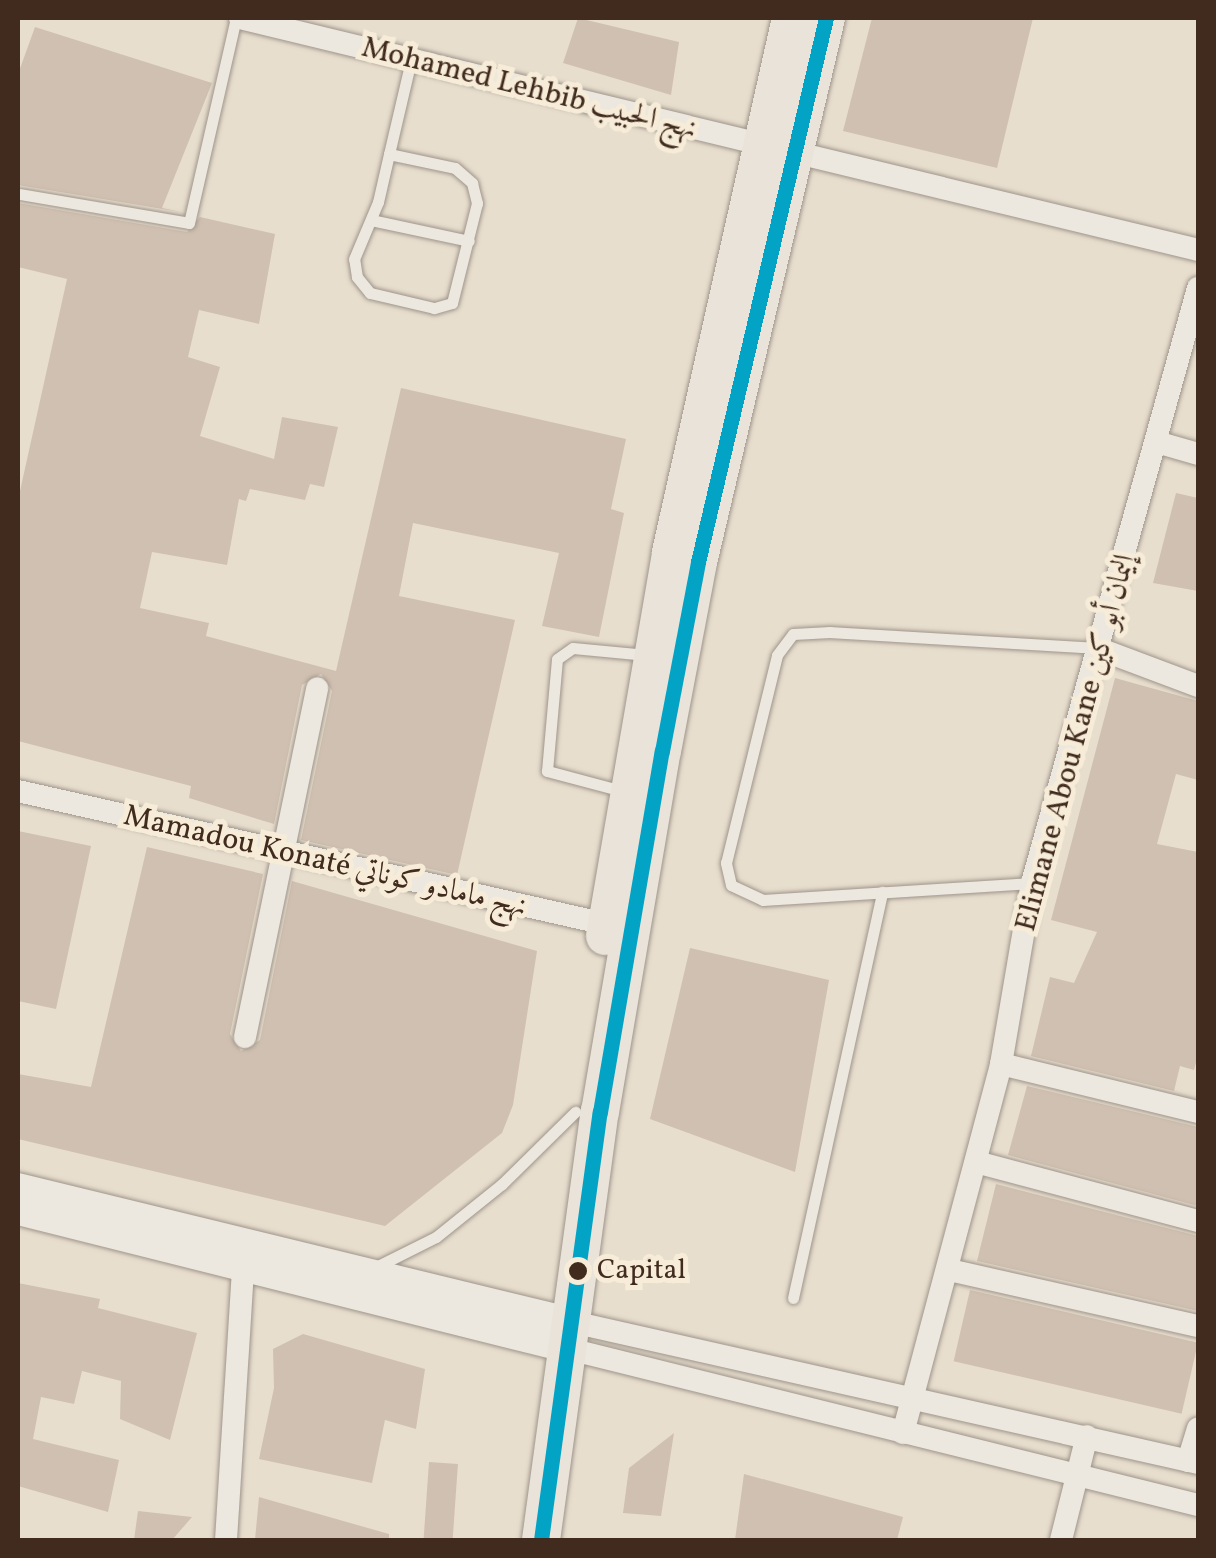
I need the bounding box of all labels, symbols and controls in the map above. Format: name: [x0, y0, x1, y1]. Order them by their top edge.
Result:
street label: Mohamed Lehbib نهج الحبيب: [358, 30, 700, 148]
street label: Elimane Abou Kane إليمان أبو كين: [1008, 551, 1144, 935]
street label: Mamadou Konaté نهج مامادو كوناتي: [120, 798, 530, 926]
place label: Capital: [597, 1254, 686, 1288]
marker: Capital: [568, 1261, 588, 1281]

